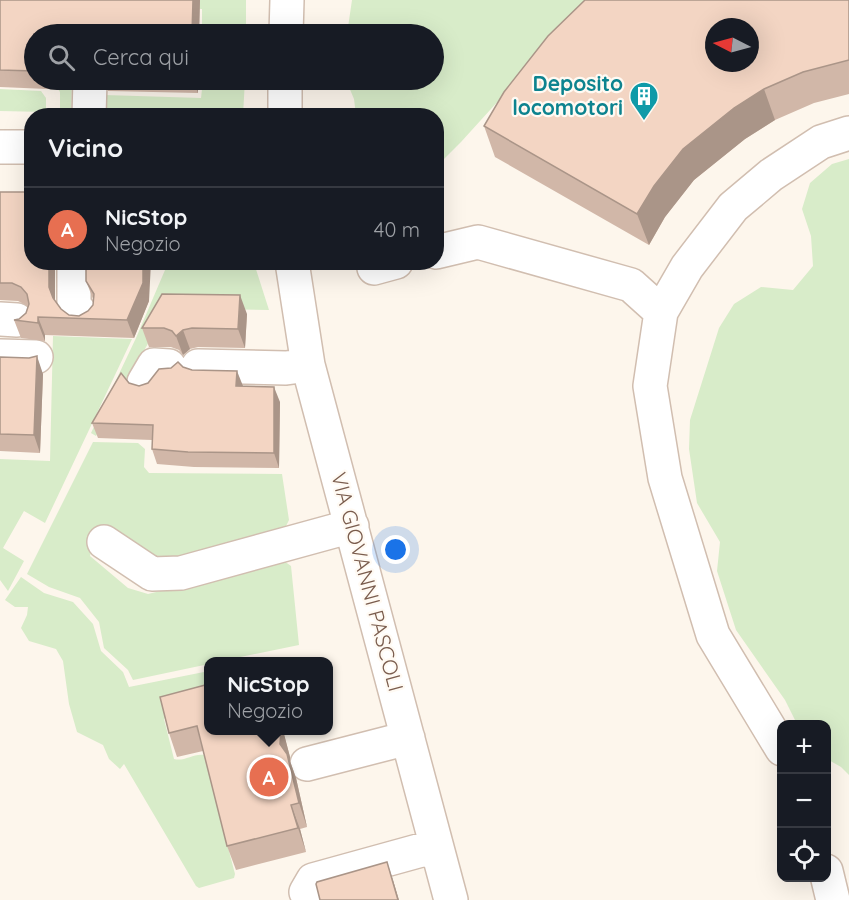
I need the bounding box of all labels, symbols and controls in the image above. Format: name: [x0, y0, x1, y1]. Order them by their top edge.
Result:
north arrow: [705, 18, 759, 72]
search box: [24, 24, 444, 90]
icon: search: [45, 41, 78, 74]
text: Cerca qui: [93, 43, 189, 71]
place label: Deposito locomotori: [512, 70, 623, 120]
building icon: Deposito locomotori: [628, 80, 660, 122]
text: Vicino: [48, 131, 123, 164]
text: NicStop: [105, 203, 187, 231]
text: A: [61, 217, 74, 242]
text: 40 m: [374, 217, 420, 242]
text: Negozio: [105, 231, 181, 256]
street label: VIA GIOVANNI PASCOLI: [326, 469, 410, 694]
your location: [381, 535, 410, 564]
popup: [204, 657, 333, 735]
text: NicStop: [227, 670, 310, 698]
text: Negozio: [227, 698, 303, 723]
map controls: [777, 720, 831, 882]
button: +: [777, 720, 831, 774]
pin: A: [250, 754, 288, 800]
button: −: [777, 774, 831, 828]
button: locate: [777, 828, 831, 882]

